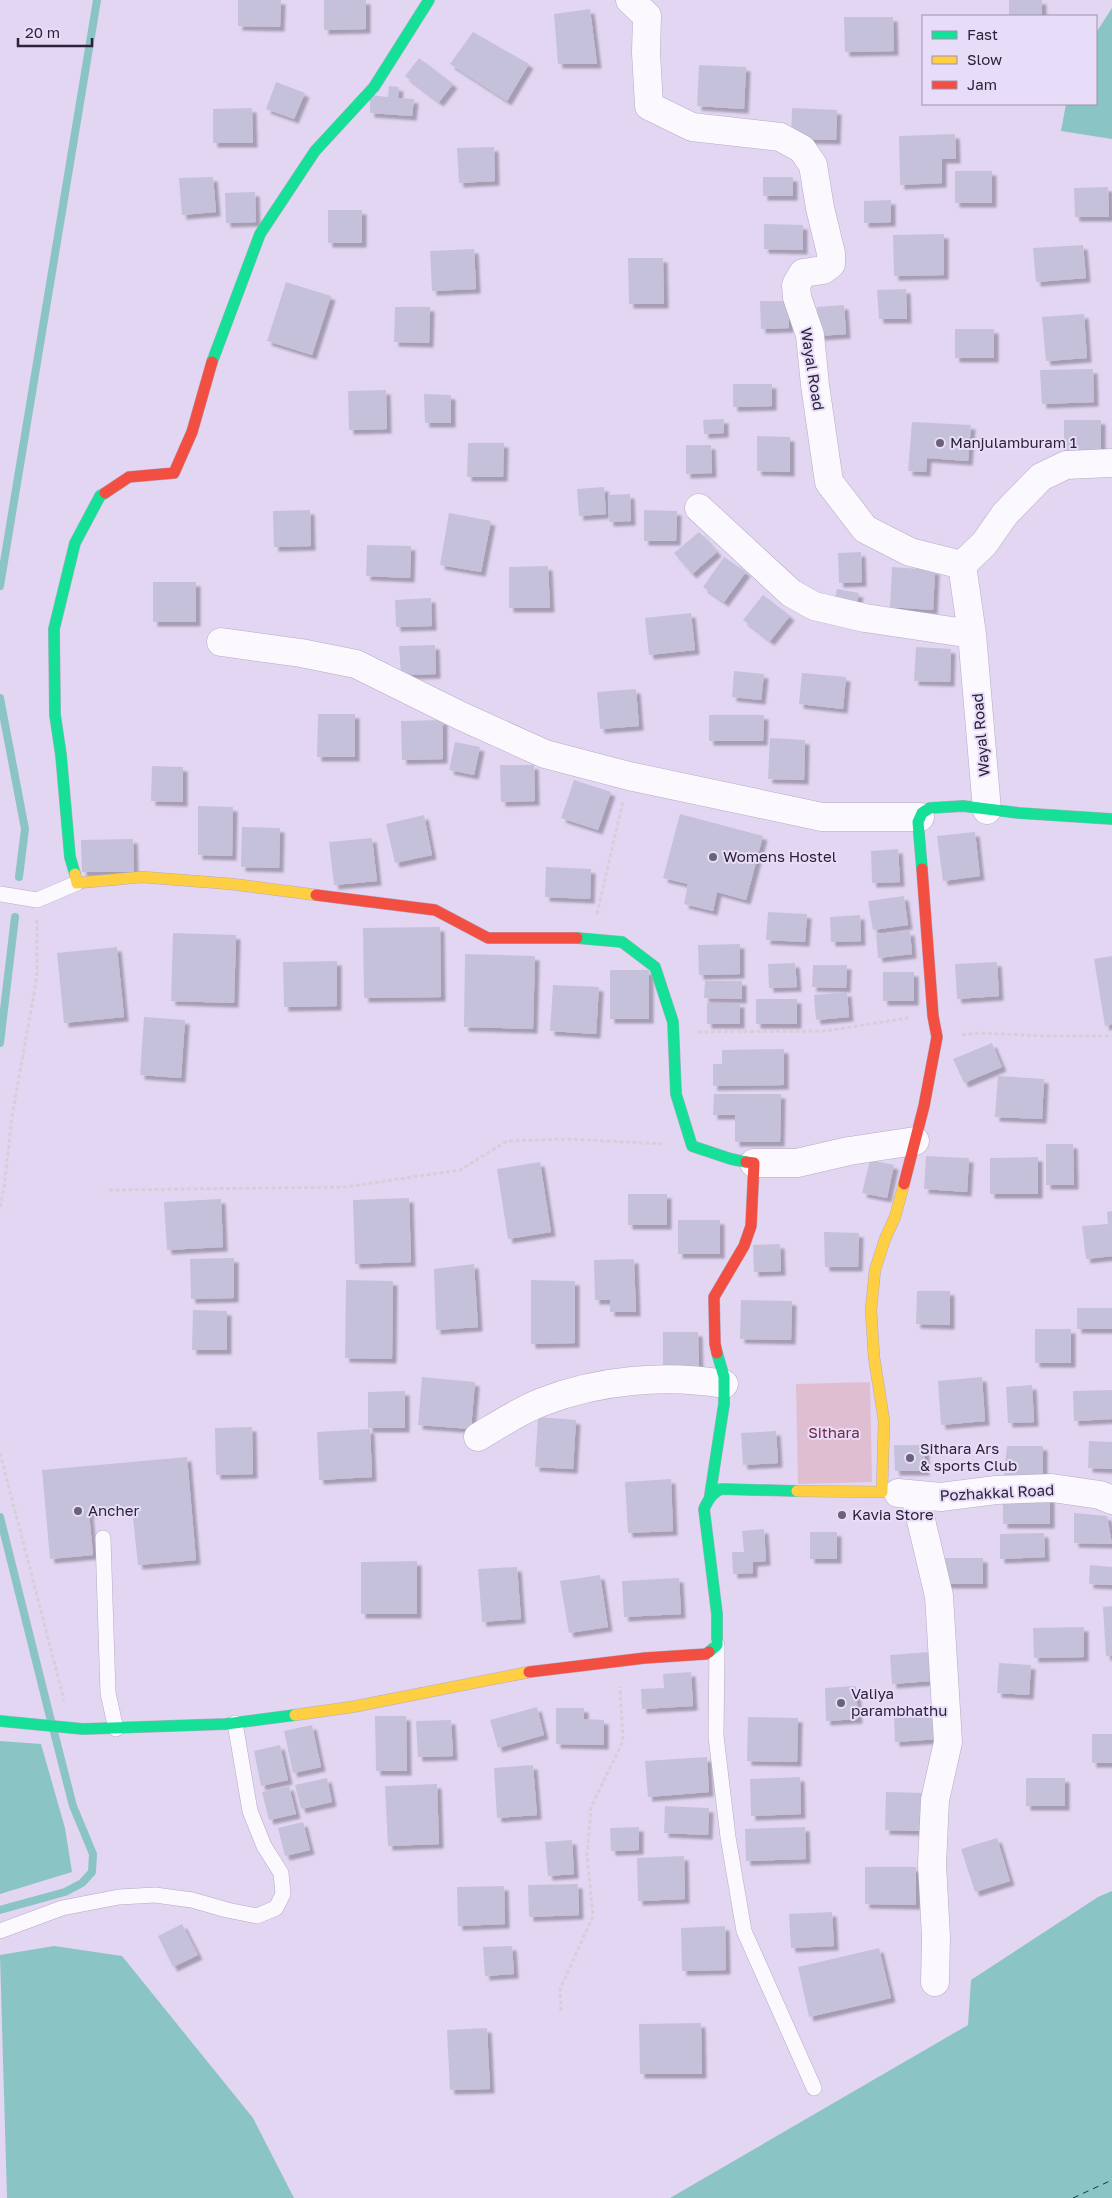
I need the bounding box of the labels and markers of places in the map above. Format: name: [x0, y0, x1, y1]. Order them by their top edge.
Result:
place label: Manjulamburam 1: [950, 433, 1077, 451]
marker: Manjulamburam 1: [934, 437, 946, 449]
place label: Womens Hostel: [723, 847, 837, 865]
marker: Womens Hostel: [707, 851, 719, 863]
place label: Sithara Ars & sports Club: [920, 1439, 1017, 1474]
marker: Sithara Ars & sports Club: [904, 1452, 916, 1464]
place label: Ancher: [88, 1501, 139, 1519]
marker: Ancher: [72, 1505, 84, 1517]
place label: Kavia Store: [852, 1505, 934, 1523]
marker: Kavia Store: [836, 1509, 848, 1521]
place label: Valiya parambhathu: [851, 1684, 947, 1719]
marker: Valiya parambhathu: [835, 1697, 847, 1709]

